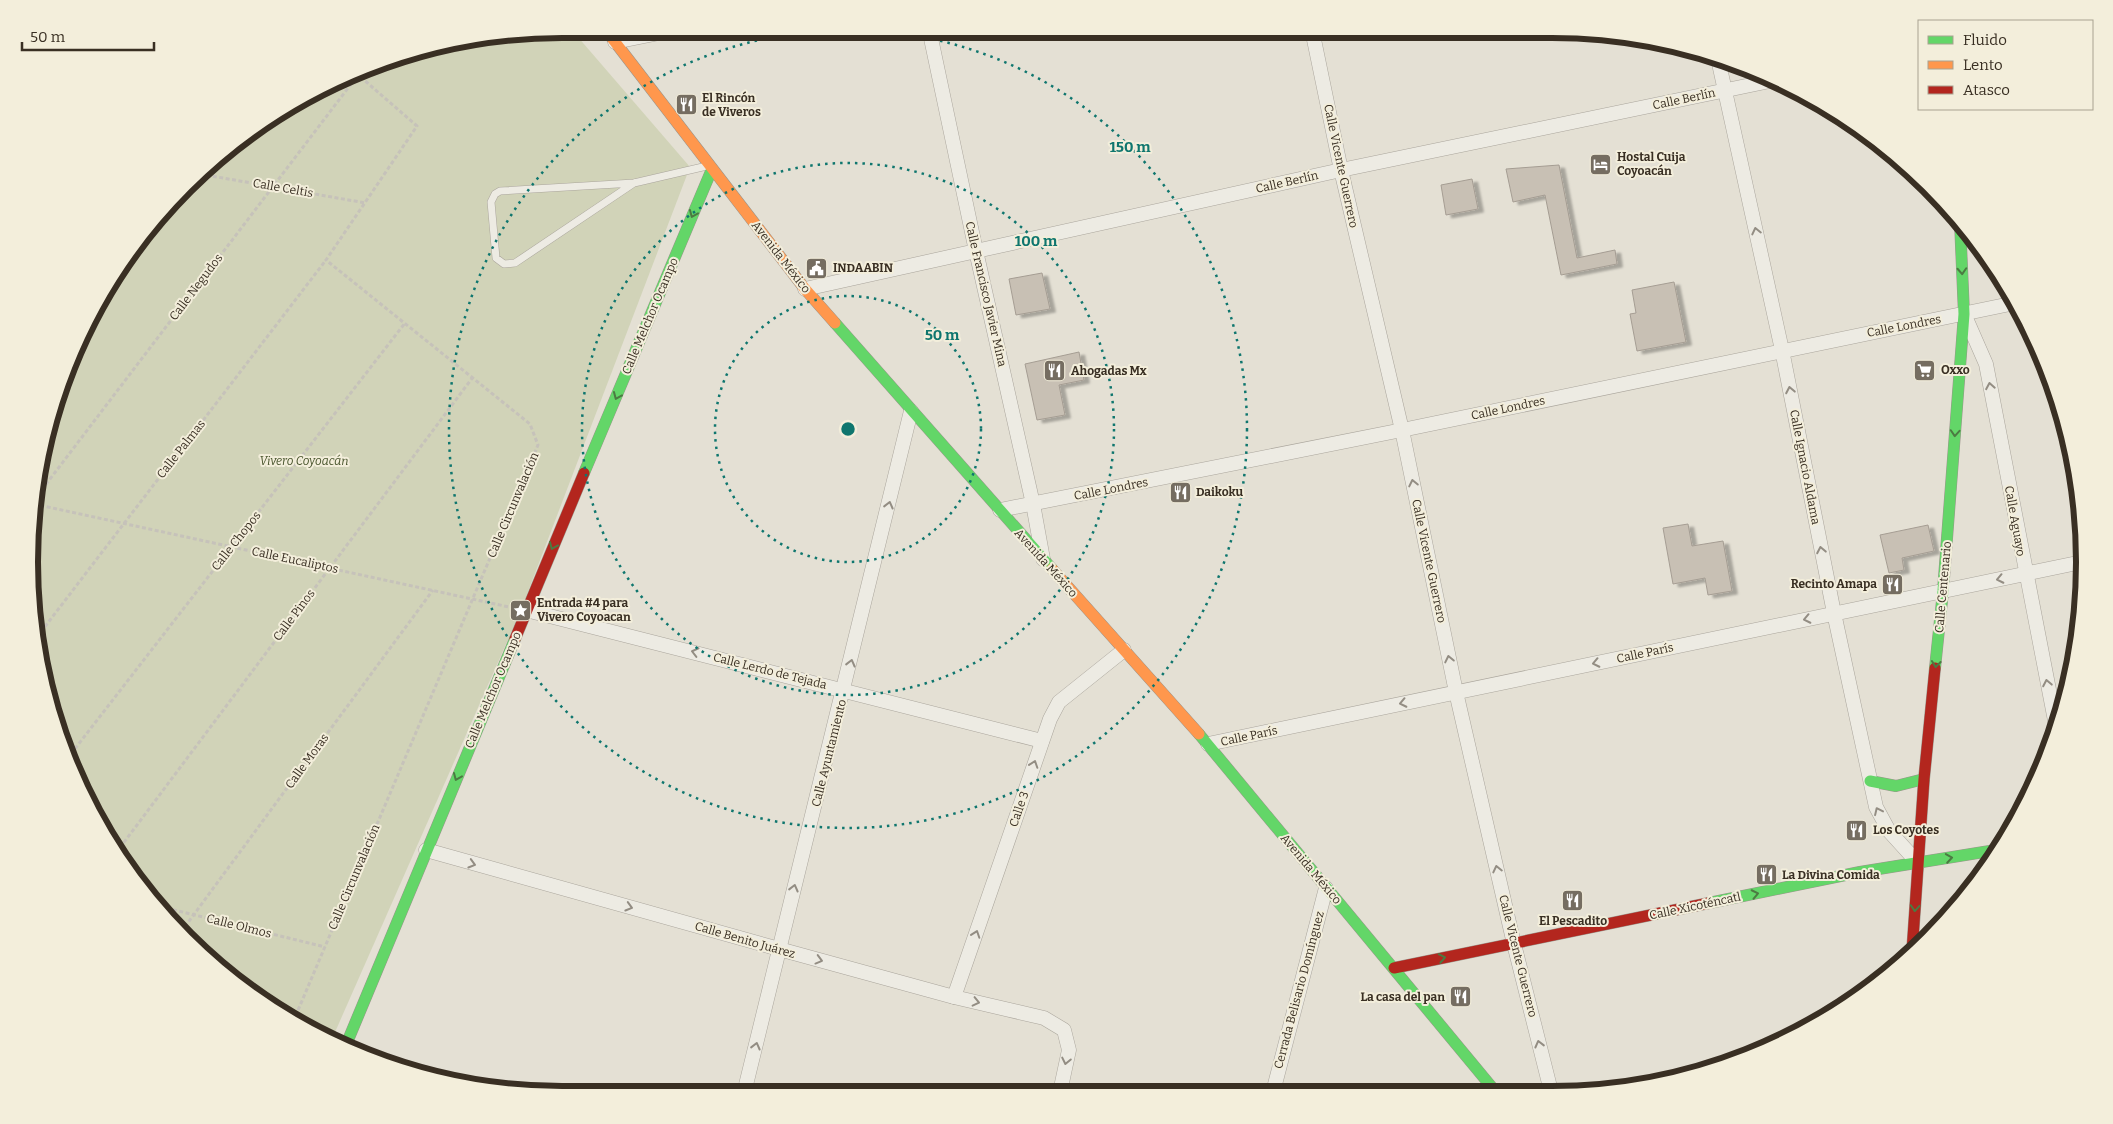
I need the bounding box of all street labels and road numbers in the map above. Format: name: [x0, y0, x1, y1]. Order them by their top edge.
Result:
street label: Calle Berlín: [1651, 85, 1717, 112]
street label: Calle Vicente Guerrero: [1321, 103, 1361, 229]
street label: Calle Berlín: [1254, 168, 1320, 196]
street label: Calle Celtis: [252, 176, 315, 200]
street label: Avenida México: [749, 218, 813, 296]
street label: Calle Francisco Javier Mina: [962, 220, 1010, 368]
street label: Calle Negudos: [166, 251, 226, 323]
street label: Calle Melchor Ocampo: [619, 256, 681, 376]
street label: Calle Londres: [1866, 312, 1943, 340]
street label: Calle Londres: [1470, 393, 1547, 423]
street label: Calle Ignacio Aldama: [1787, 408, 1823, 526]
street label: Calle Palmas: [154, 417, 208, 481]
street label: Calle Circunvalación: [484, 450, 542, 560]
street label: Calle Londres: [1073, 475, 1150, 503]
street label: Calle Aguayo: [2002, 485, 2028, 557]
street label: Calle Vicente Guerrero: [1409, 498, 1449, 624]
street label: Calle Chopos: [208, 508, 264, 573]
street label: Avenida México: [1012, 526, 1080, 600]
street label: Calle Centenario: [1932, 540, 1954, 633]
street label: Calle Eucaliptos: [250, 544, 340, 576]
street label: Calle Pinos: [270, 586, 318, 643]
street label: Calle Melchor Ocampo: [462, 630, 524, 750]
street label: Calle París: [1615, 640, 1675, 666]
street label: Calle Lerdo de Tejada: [712, 650, 829, 692]
street label: Calle Ayuntamiento: [809, 698, 849, 808]
street label: Calle París: [1219, 723, 1279, 749]
street label: Calle Moras: [282, 731, 332, 791]
street label: Calle 3: [1006, 789, 1032, 829]
street label: Calle Circunvalación: [325, 822, 383, 932]
street label: Avenida México: [1278, 831, 1344, 907]
street label: Calle Xicoténcatl: [1648, 889, 1742, 923]
street label: Calle Vicente Guerrero: [1496, 893, 1540, 1019]
street label: Cerrada Belisario Domínguez: [1271, 909, 1327, 1070]
street label: Calle Olmos: [205, 911, 273, 941]
street label: Calle Benito Juárez: [693, 919, 797, 961]

